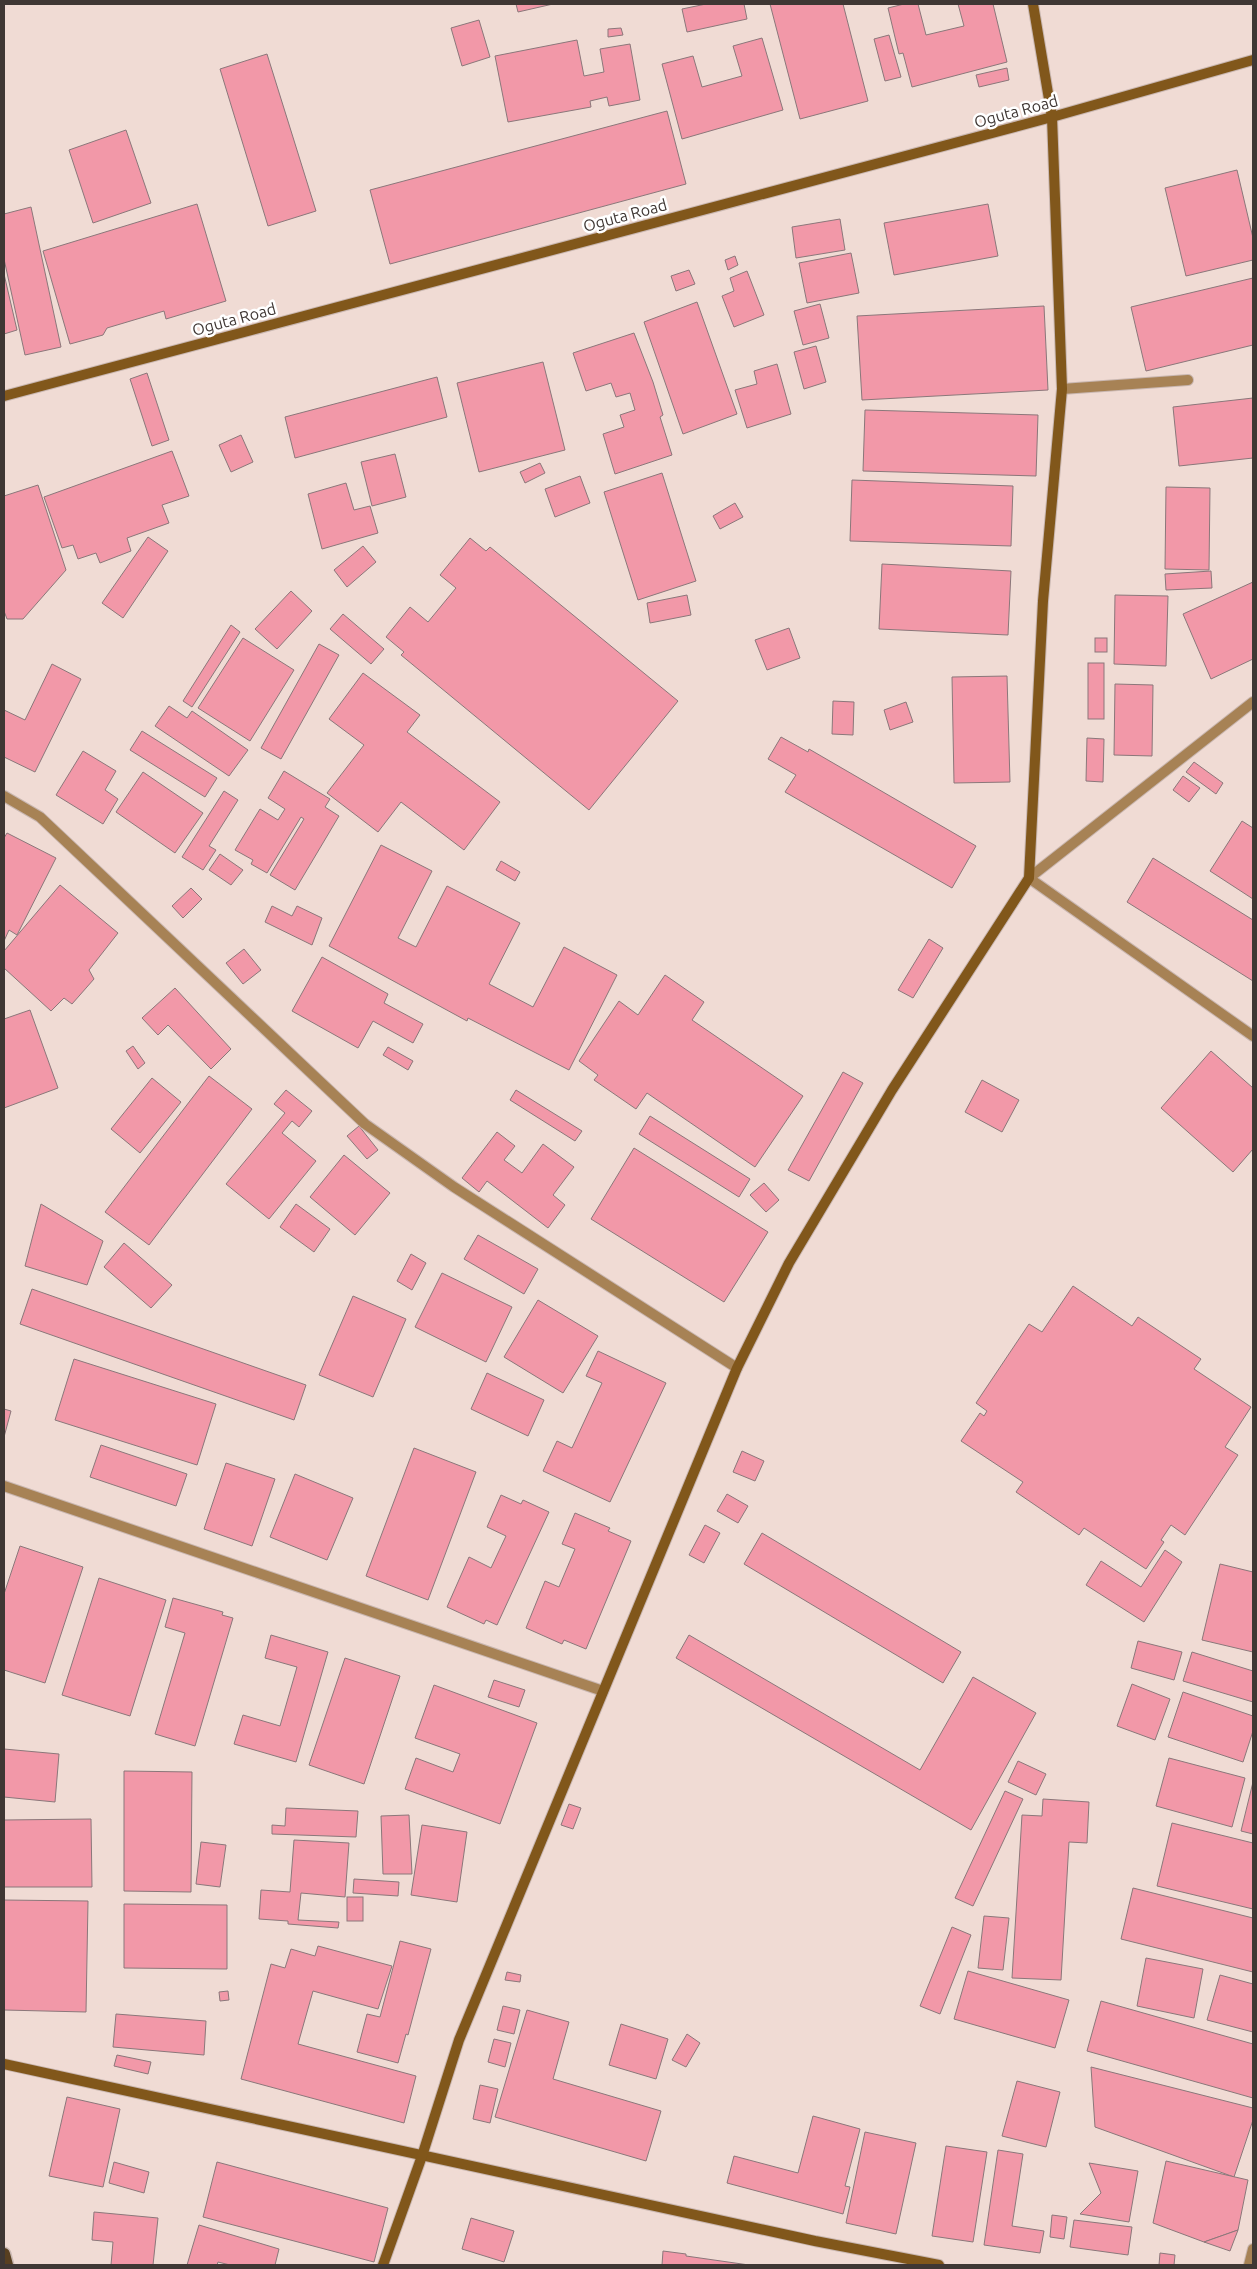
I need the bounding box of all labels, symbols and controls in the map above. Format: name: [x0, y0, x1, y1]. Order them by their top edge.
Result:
street label: Oguta Road: [972, 91, 1060, 131]
street label: Oguta Road: [581, 195, 669, 235]
street label: Oguta Road: [190, 299, 278, 339]

